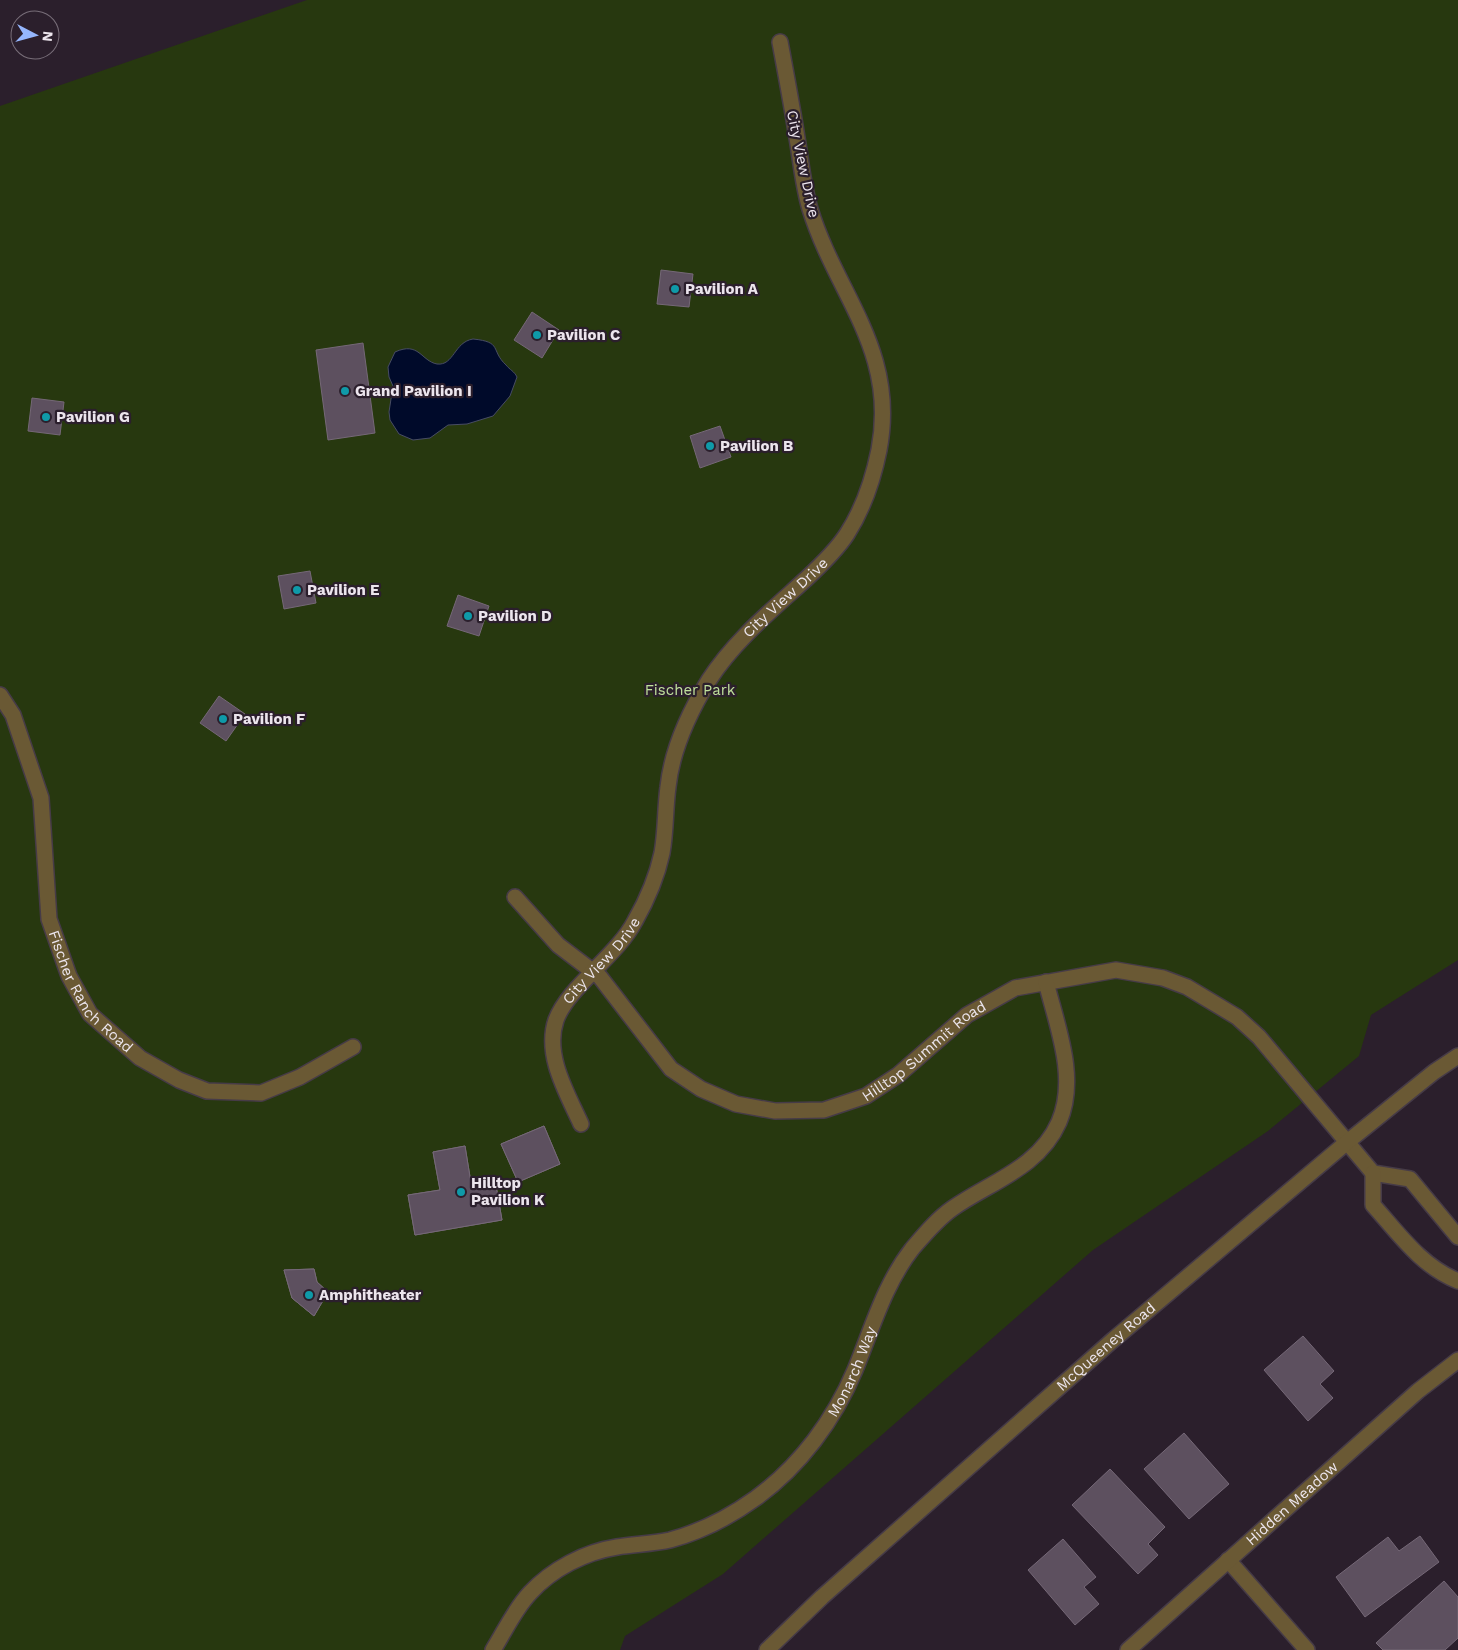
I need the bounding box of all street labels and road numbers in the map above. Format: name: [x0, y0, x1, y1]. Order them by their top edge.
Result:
street label: City View Drive: [783, 109, 823, 219]
street label: City View Drive: [739, 554, 832, 641]
street label: City View Drive: [559, 914, 644, 1008]
street label: Fischer Ranch Road: [45, 928, 137, 1057]
street label: Hilltop Summit Road: [858, 997, 989, 1105]
street label: McQueeney Road: [1053, 1299, 1159, 1395]
street label: Monarch Way: [824, 1324, 880, 1420]
street label: Hidden Meadow: [1242, 1457, 1342, 1549]

